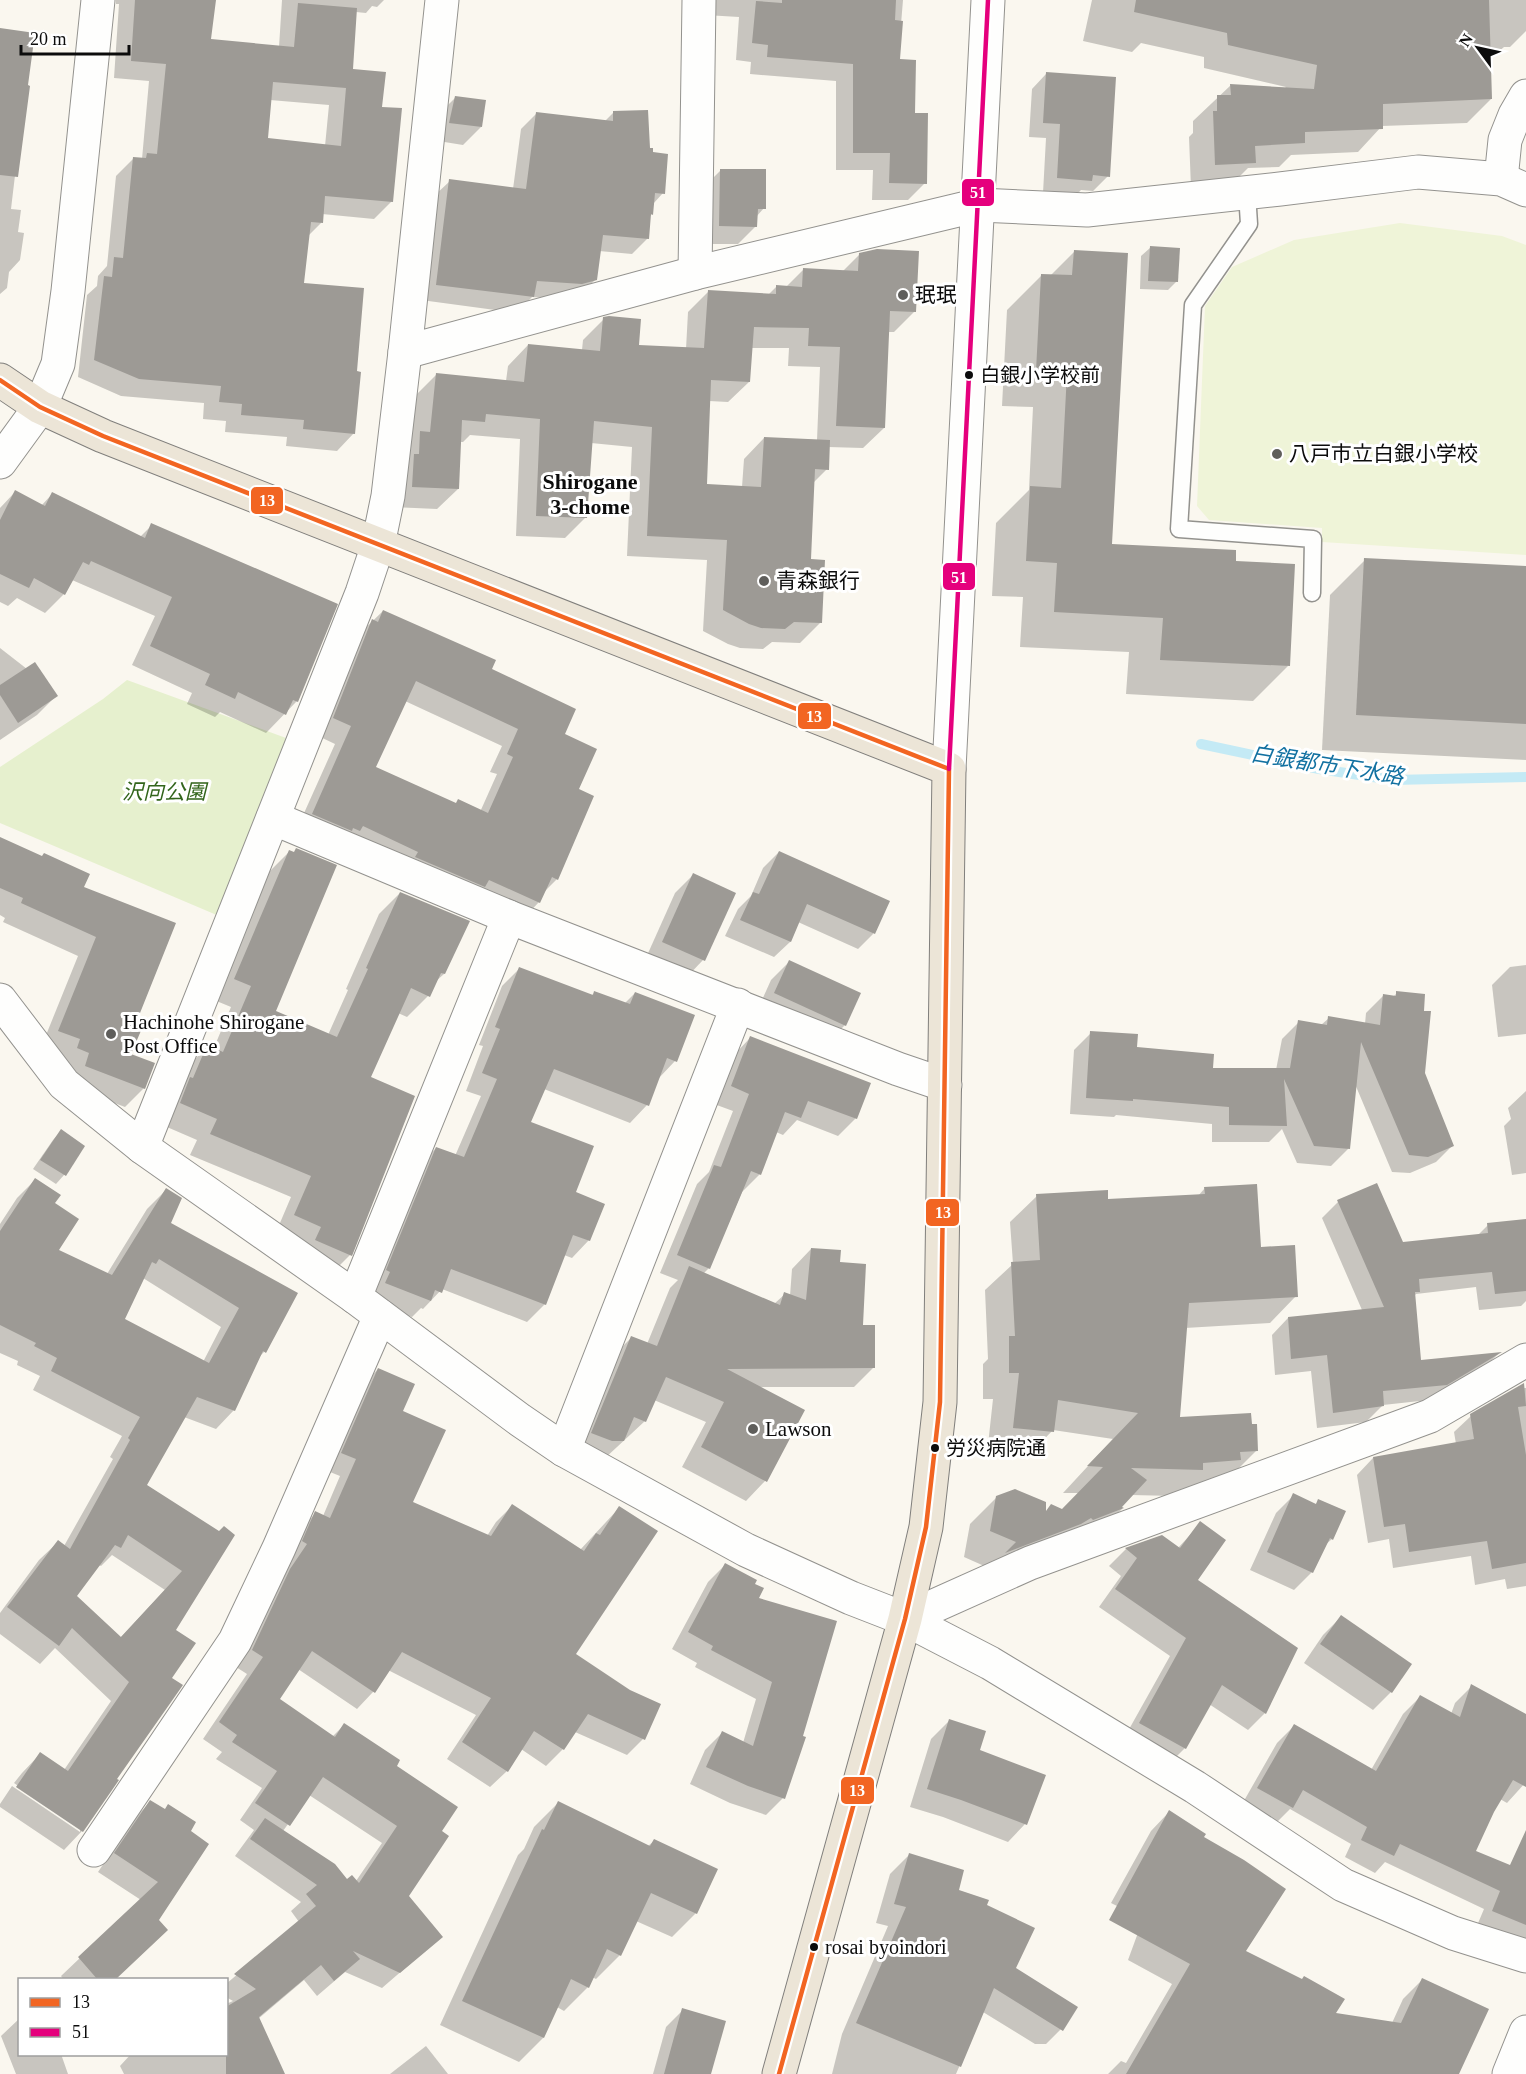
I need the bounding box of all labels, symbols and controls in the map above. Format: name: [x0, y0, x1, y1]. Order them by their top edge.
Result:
scale bar: [21, 18, 129, 56]
north arrow: [1448, 18, 1508, 78]
text: 20 m: [30, 29, 67, 49]
text: N: [1456, 30, 1476, 50]
line badge: 51: [961, 178, 995, 207]
text: 51: [970, 184, 986, 201]
place label: 珉珉: [915, 283, 957, 307]
marker: 珉珉: [896, 288, 910, 302]
place label: 白銀小学校前: [980, 364, 1100, 386]
marker: 白銀小学校前: [963, 369, 975, 381]
place label: 八戸市立白銀小学校: [1289, 442, 1478, 466]
marker: 八戸市立白銀小学校: [1270, 447, 1284, 461]
district label: Shirogane 3-chome: [543, 469, 638, 519]
line badge: 13: [250, 486, 284, 515]
text: 13: [259, 492, 275, 509]
line badge: 51: [942, 562, 976, 591]
place label: 青森銀行: [776, 569, 860, 593]
text: 51: [951, 569, 967, 586]
marker: 青森銀行: [757, 574, 771, 588]
line badge: 13: [797, 702, 832, 730]
text: 13: [806, 708, 822, 725]
water label: 白銀都市下水路: [1249, 741, 1407, 790]
park label: 沢向公園: [122, 780, 209, 804]
place label: Hachinohe Shirogane Post Office: [123, 1010, 304, 1058]
marker: Hachinohe Shirogane Post Office: [104, 1027, 118, 1041]
line badge: 13: [925, 1198, 960, 1227]
text: 13: [935, 1204, 951, 1221]
place label: Lawson: [765, 1417, 832, 1441]
marker: Lawson: [746, 1422, 760, 1436]
place label: 労災病院通: [946, 1437, 1046, 1459]
marker: 労災病院通: [929, 1442, 941, 1454]
line badge: 13: [840, 1776, 875, 1805]
text: 13: [849, 1782, 865, 1799]
place label: rosai byoindori: [825, 1936, 947, 1959]
marker: rosai byoindori: [808, 1941, 820, 1953]
legend: [18, 1978, 228, 2056]
text: 13: [72, 1992, 90, 2012]
text: 51: [72, 2022, 90, 2042]

